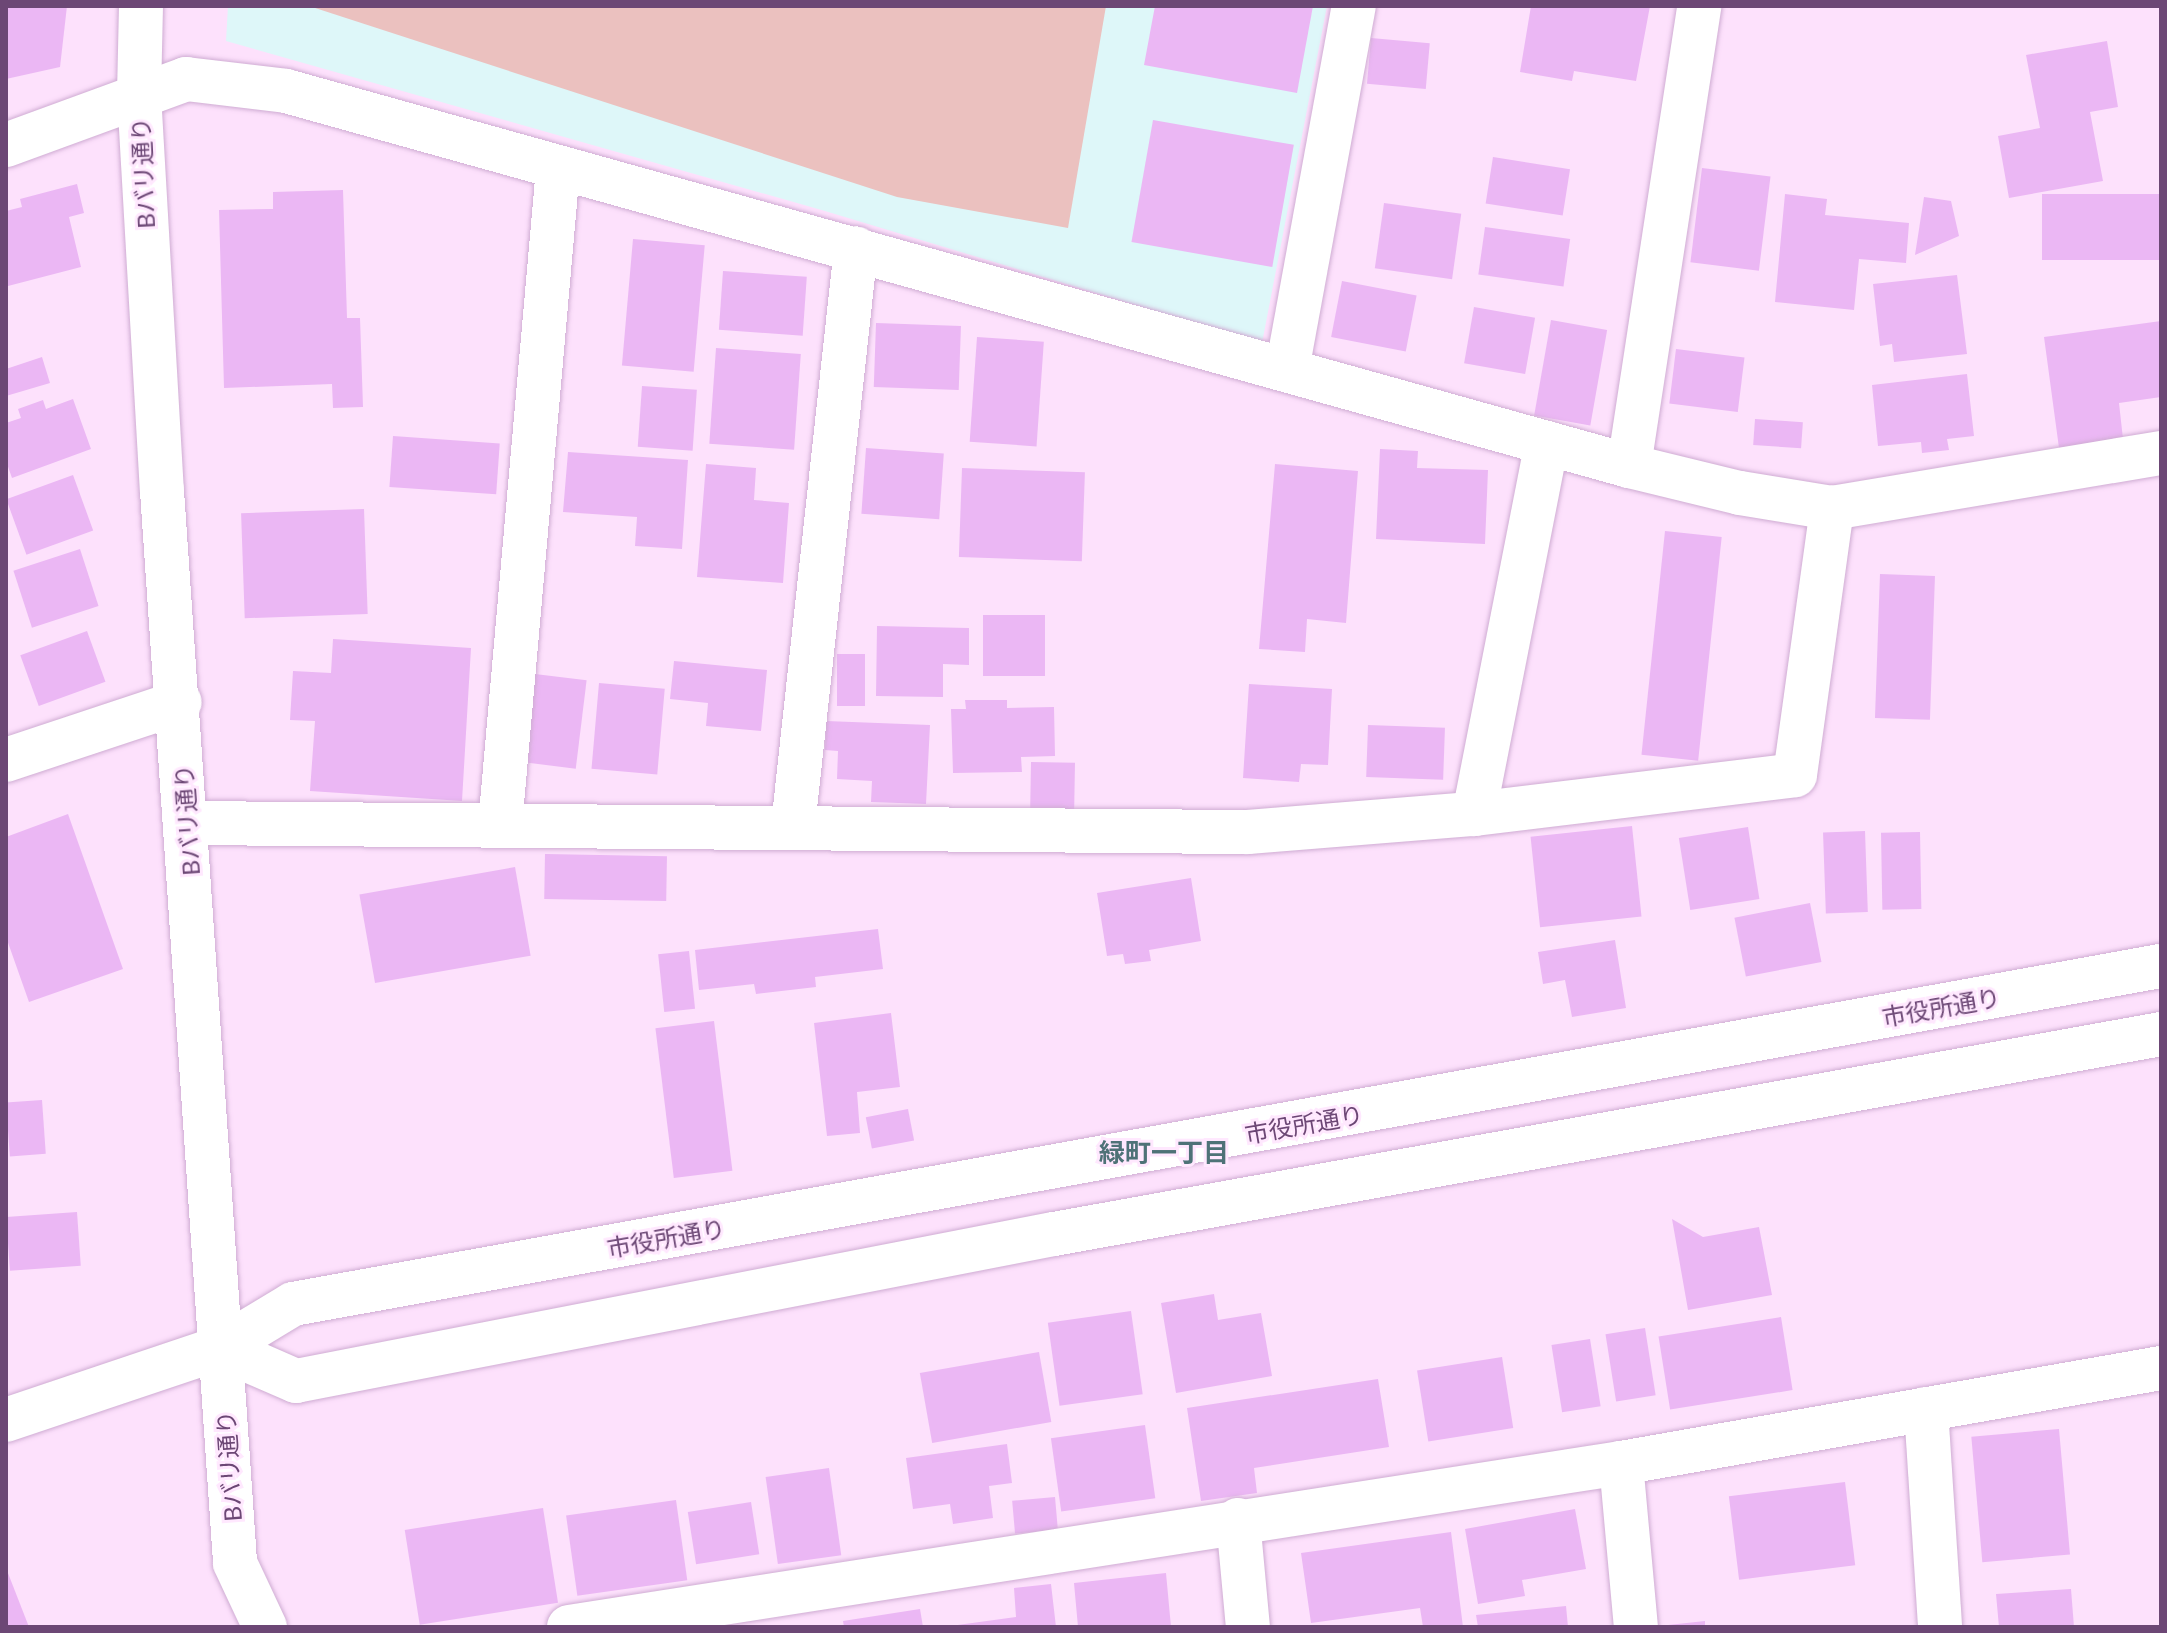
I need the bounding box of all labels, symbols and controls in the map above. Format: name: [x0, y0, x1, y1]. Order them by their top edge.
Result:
street label: Bバリ通り: [126, 117, 160, 229]
street label: Bバリ通り: [169, 763, 205, 877]
street label: 市役所通り: [1879, 982, 2003, 1032]
street label: 市役所通り: [1242, 1099, 1366, 1149]
district label: 緑町一丁目: [1099, 1137, 1229, 1169]
street label: 市役所通り: [604, 1213, 728, 1263]
street label: Bバリ通り: [211, 1409, 247, 1523]

